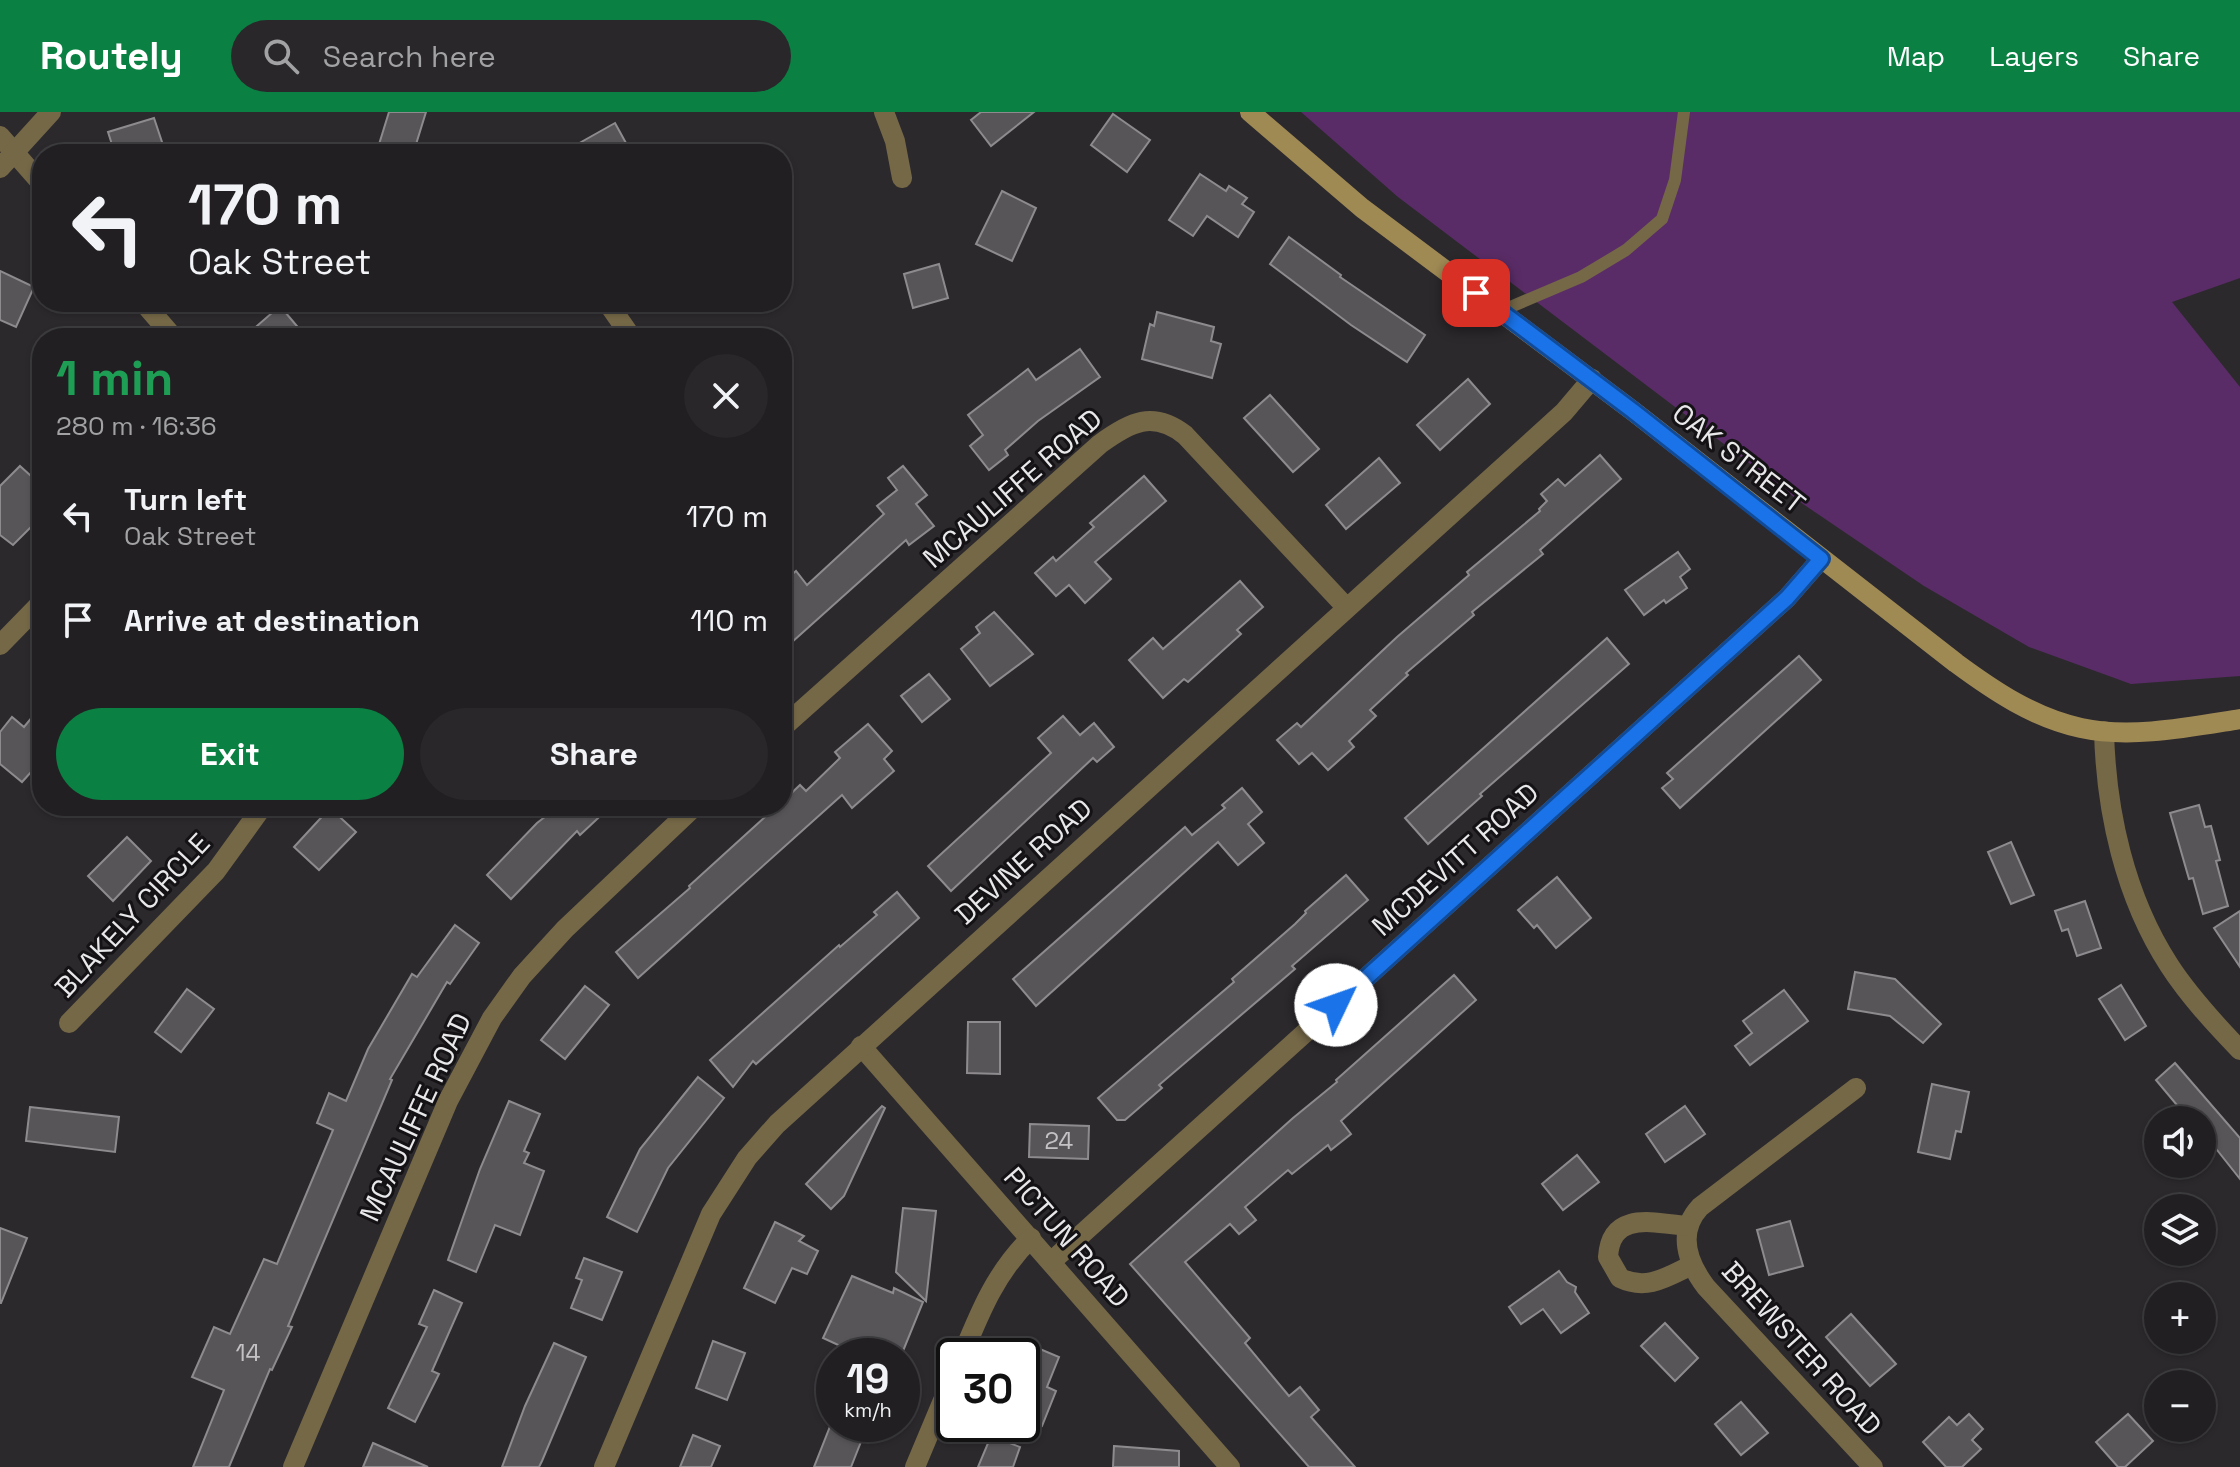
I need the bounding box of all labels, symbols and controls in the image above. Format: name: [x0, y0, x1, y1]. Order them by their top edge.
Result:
search box: [231, 20, 791, 92]
text: Routely: [40, 32, 183, 80]
icon: search: [259, 34, 303, 78]
text: Search here: [323, 37, 496, 76]
text: Map: [1887, 38, 1945, 74]
text: Layers: [1989, 38, 2079, 74]
text: Share: [2123, 38, 2200, 74]
text: 170 m: [188, 169, 342, 240]
icon: left: [56, 176, 160, 280]
text: Oak Street: [188, 239, 371, 285]
pin: [1442, 259, 1510, 327]
icon: arrive: [1454, 271, 1498, 315]
text: 1 min: [56, 348, 173, 409]
button: close: [684, 354, 768, 438]
street label: OAK STREET: [1665, 395, 1813, 521]
street label: MCAULIFFE ROAD: [915, 400, 1109, 576]
text: 280 m · 16:36: [56, 409, 217, 443]
text: Turn left: [124, 480, 247, 519]
icon: left: [56, 494, 100, 538]
text: 170 m: [686, 497, 768, 536]
text: Oak Street: [124, 519, 256, 553]
icon: arrive: [56, 598, 100, 642]
text: Arrive at destination: [124, 601, 420, 640]
text: 110 m: [690, 601, 768, 640]
button: Exit: [56, 708, 404, 800]
button: Share: [420, 708, 768, 800]
street label: MCDEVITT ROAD: [1364, 775, 1546, 943]
street label: DEVINE ROAD: [947, 790, 1099, 932]
street label: BLAKELY CIRCLE: [47, 825, 217, 1005]
position arrow: [1294, 963, 1378, 1047]
street label: MCAULIFFE ROAD: [351, 1007, 479, 1227]
map controls: [2144, 1106, 2216, 1442]
button: sound: [2144, 1106, 2216, 1178]
house number: 24: [1045, 1125, 1073, 1156]
street label: PICTUN ROAD: [996, 1159, 1138, 1315]
button: layers: [2144, 1194, 2216, 1266]
street label: BREWSTER ROAD: [1714, 1253, 1890, 1443]
button: +: [2144, 1282, 2216, 1354]
house number: 14: [235, 1337, 261, 1368]
speed limit sign: 30: [936, 1338, 1040, 1442]
text: 19: [847, 1354, 889, 1405]
button: −: [2144, 1370, 2216, 1442]
text: km/h: [844, 1397, 892, 1423]

